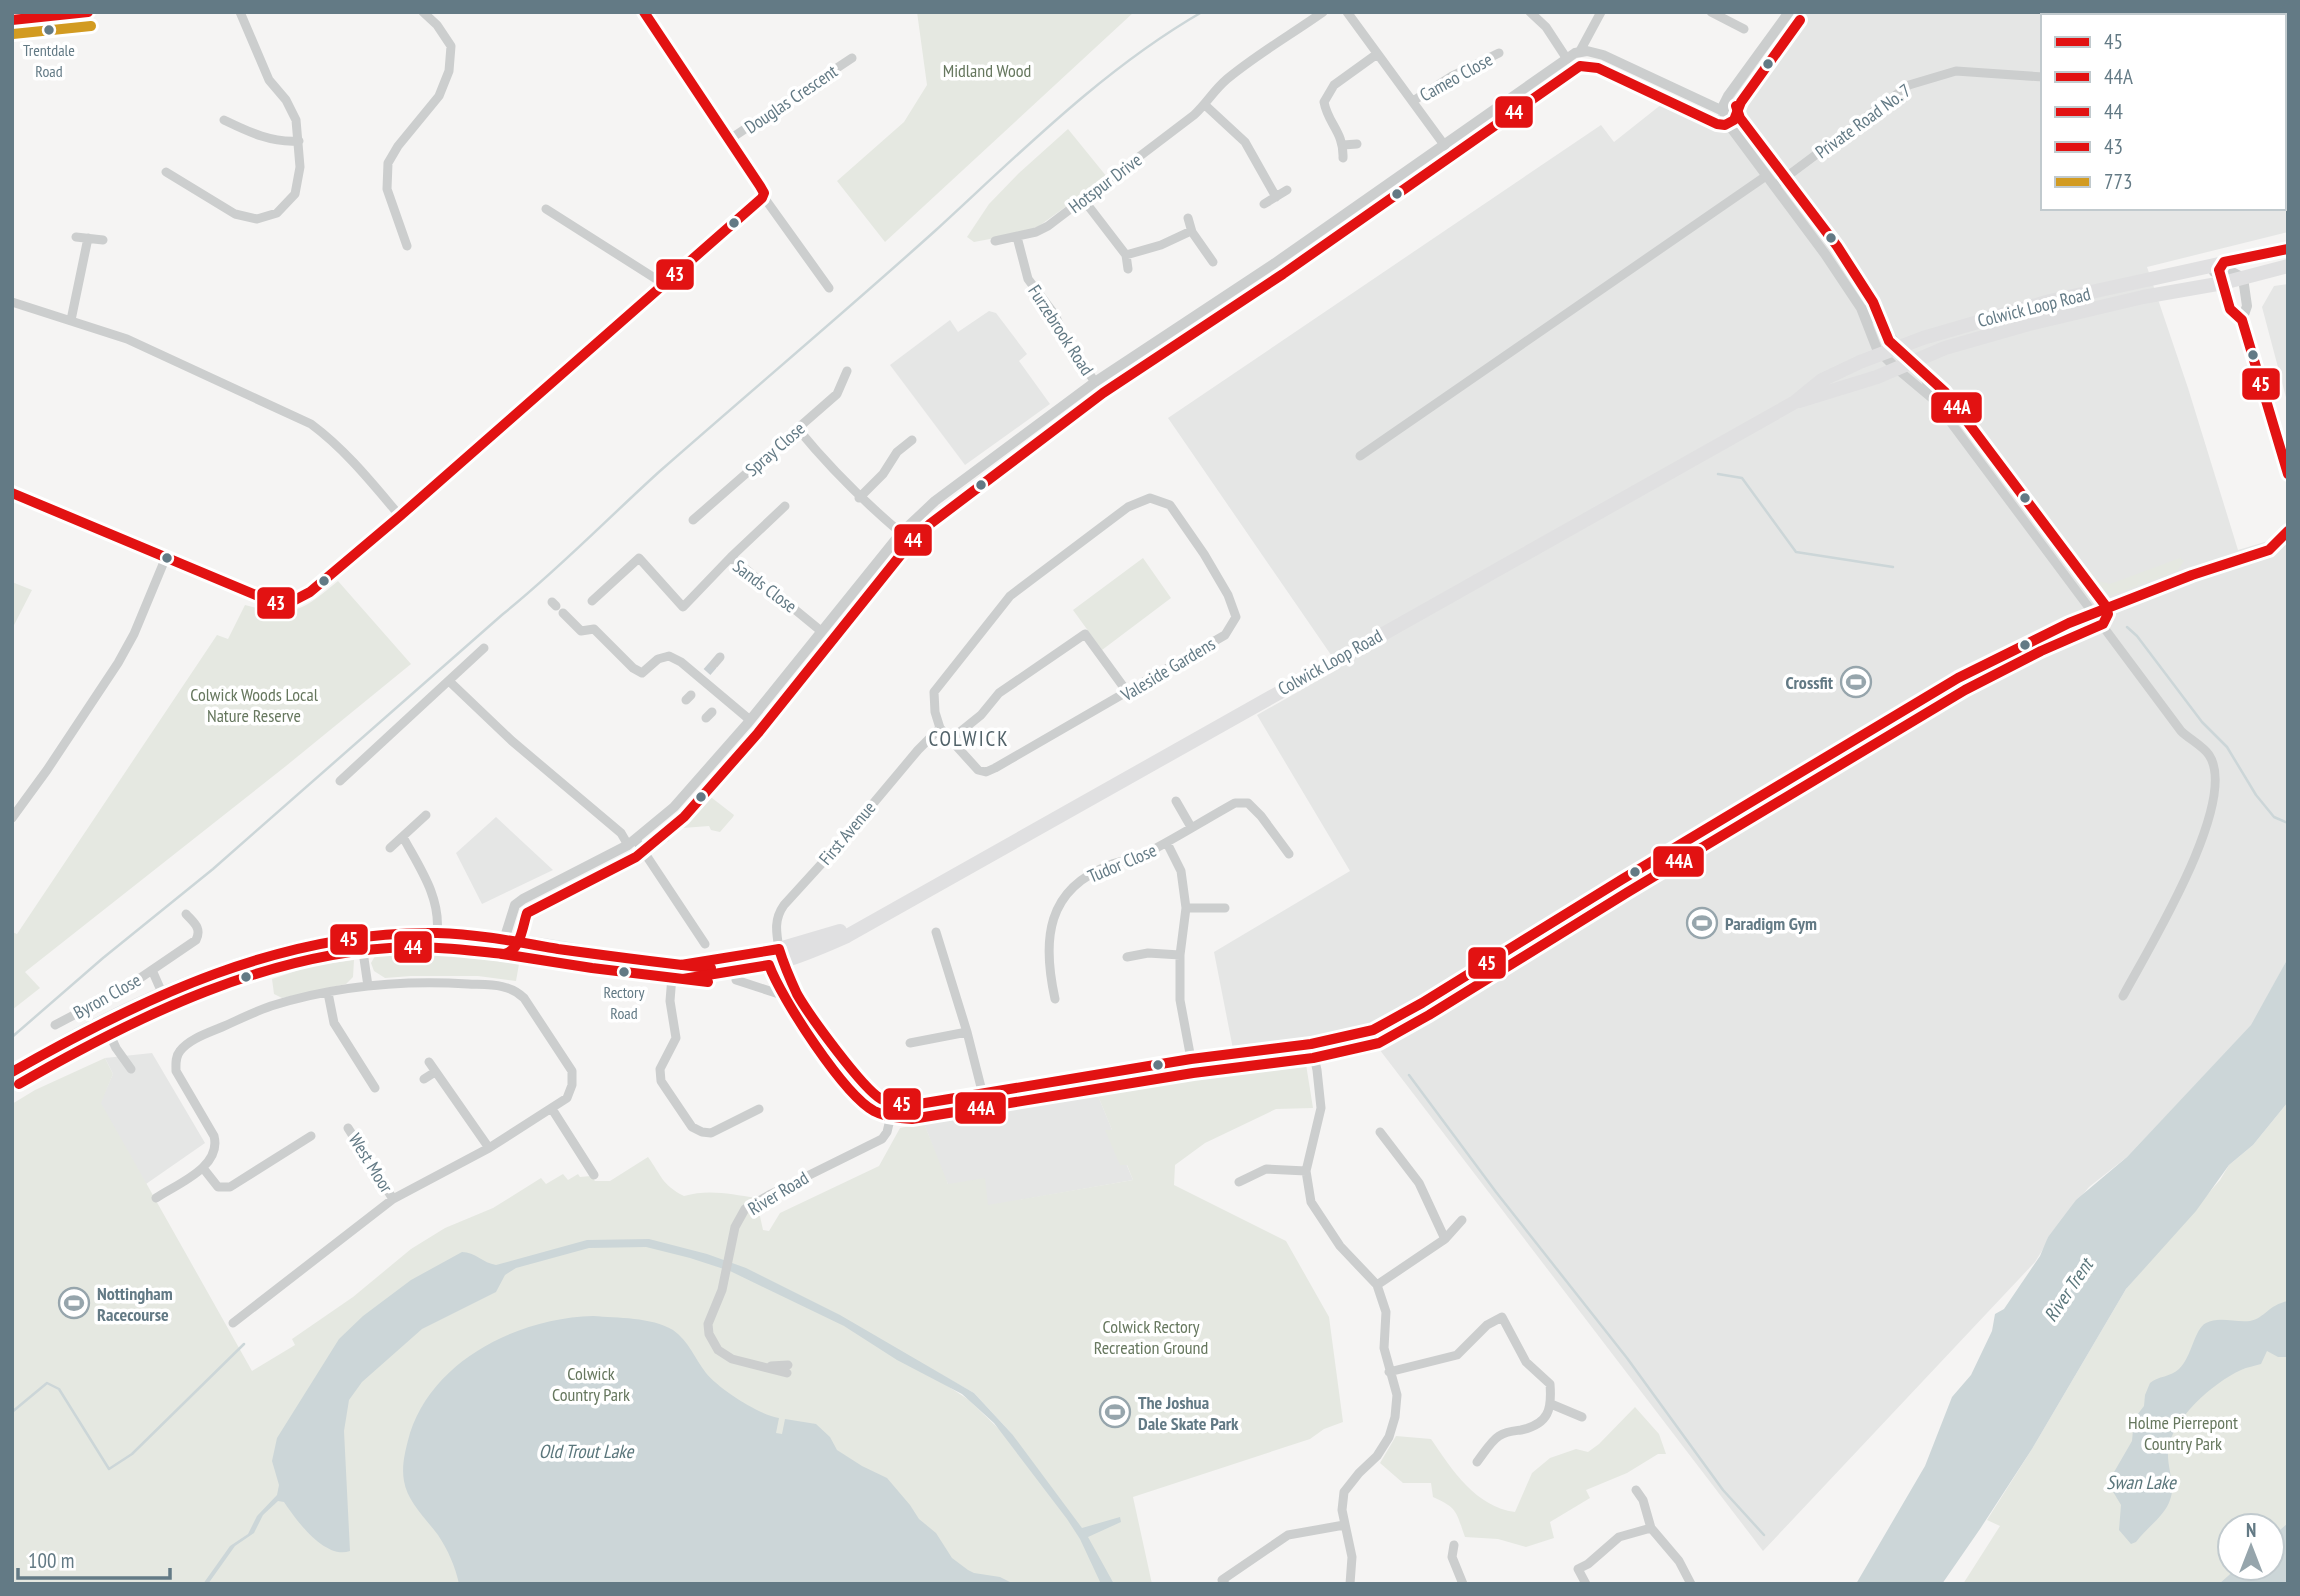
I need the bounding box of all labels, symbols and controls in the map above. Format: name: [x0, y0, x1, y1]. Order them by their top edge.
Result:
legend: [2041, 14, 2286, 210]
marker: Trentdale Road: [42, 23, 56, 37]
text: 45: [2104, 28, 2123, 55]
place label: Trentdale Road: [23, 40, 75, 81]
street label: Cameo Close: [1416, 48, 1496, 106]
unlabelled marker: [1761, 57, 1775, 71]
park label: Midland Wood: [943, 59, 1031, 82]
street label: Douglas Crescent: [740, 60, 842, 138]
text: 44A: [2104, 63, 2133, 90]
street label: Private Road No. 7: [1811, 79, 1915, 163]
line badge: 44: [1494, 95, 1534, 129]
text: 44: [2104, 98, 2123, 125]
text: 44: [1505, 100, 1523, 124]
text: 43: [2104, 133, 2123, 160]
street label: Hotspur Drive: [1064, 148, 1146, 218]
text: 773: [2104, 168, 2132, 195]
unlabelled marker: [1390, 187, 1404, 201]
unlabelled marker: [727, 216, 741, 230]
unlabelled marker: [1824, 231, 1838, 245]
line badge: 43: [655, 258, 695, 291]
text: 43: [666, 262, 684, 286]
street label: Furzebrook Road: [1023, 280, 1099, 380]
street label: Colwick Loop Road: [1975, 282, 2093, 332]
unlabelled marker: [2246, 348, 2260, 362]
line badge: 45: [2241, 367, 2281, 401]
text: 45: [2252, 372, 2270, 396]
line badge: 44A: [1930, 391, 1983, 424]
text: 44A: [1943, 395, 1971, 419]
street label: Spray Close: [740, 417, 810, 481]
unlabelled marker: [974, 478, 988, 492]
unlabelled marker: [2018, 491, 2032, 505]
line badge: 44: [893, 523, 933, 557]
text: 44: [904, 528, 922, 552]
unlabelled marker: [160, 551, 174, 565]
street label: Sands Close: [728, 554, 802, 618]
unlabelled marker: [317, 574, 331, 588]
line badge: 43: [256, 586, 296, 620]
text: 43: [267, 591, 285, 615]
street label: Colwick Loop Road: [1274, 624, 1386, 700]
street label: Valeside Gardens: [1116, 632, 1219, 707]
unlabelled marker: [2018, 638, 2032, 652]
sports icon: Crossfit: [1839, 665, 1873, 699]
place label: Crossfit: [1786, 671, 1834, 694]
park label: Colwick Woods Local Nature Reserve: [190, 683, 319, 727]
district label: COLWICK: [928, 725, 1010, 752]
unlabelled marker: [694, 790, 708, 804]
street label: First Avenue: [814, 796, 880, 870]
street label: Tudor Close: [1084, 838, 1160, 888]
line badge: 44A: [1652, 845, 1705, 878]
text: 44A: [1665, 849, 1693, 873]
unlabelled marker: [1628, 865, 1642, 879]
sports icon: Paradigm Gym: [1685, 906, 1719, 940]
place label: Paradigm Gym: [1725, 912, 1817, 935]
line badge: 45: [329, 923, 369, 956]
text: 45: [340, 927, 358, 951]
line badge: 44: [393, 930, 433, 964]
text: 44: [404, 935, 422, 959]
line badge: 45: [1467, 946, 1507, 980]
text: 45: [1478, 951, 1496, 975]
marker: Rectory Road: [617, 965, 631, 979]
street label: Byron Close: [69, 968, 145, 1024]
unlabelled marker: [239, 970, 253, 984]
place label: Rectory Road: [604, 982, 644, 1023]
unlabelled marker: [1151, 1058, 1165, 1072]
line badge: 45: [882, 1087, 922, 1121]
line badge: 44A: [954, 1091, 1007, 1125]
text: 45: [893, 1092, 911, 1116]
text: 44A: [967, 1096, 995, 1120]
street label: West Moor: [344, 1129, 398, 1197]
street label: River Road: [744, 1166, 812, 1220]
water label: River Trent: [2038, 1252, 2099, 1326]
place label: Nottingham Racecourse: [97, 1282, 173, 1326]
sports icon: Nottingham Racecourse: [57, 1286, 91, 1320]
park label: Colwick Rectory Recreation Ground: [1094, 1315, 1208, 1359]
park label: Colwick Country Park: [552, 1362, 630, 1406]
place label: The Joshua Dale Skate Park: [1138, 1391, 1239, 1435]
sports icon: The Joshua Dale Skate Park: [1098, 1395, 1132, 1429]
park label: Holme Pierrepont Country Park: [2128, 1411, 2238, 1455]
water label: Old Trout Lake: [539, 1439, 634, 1463]
water label: Swan Lake: [2106, 1470, 2177, 1494]
north arrow: [2216, 1512, 2286, 1582]
text: N: [2246, 1518, 2256, 1542]
scale bar: [18, 1536, 170, 1580]
text: 100 m: [28, 1547, 74, 1574]

